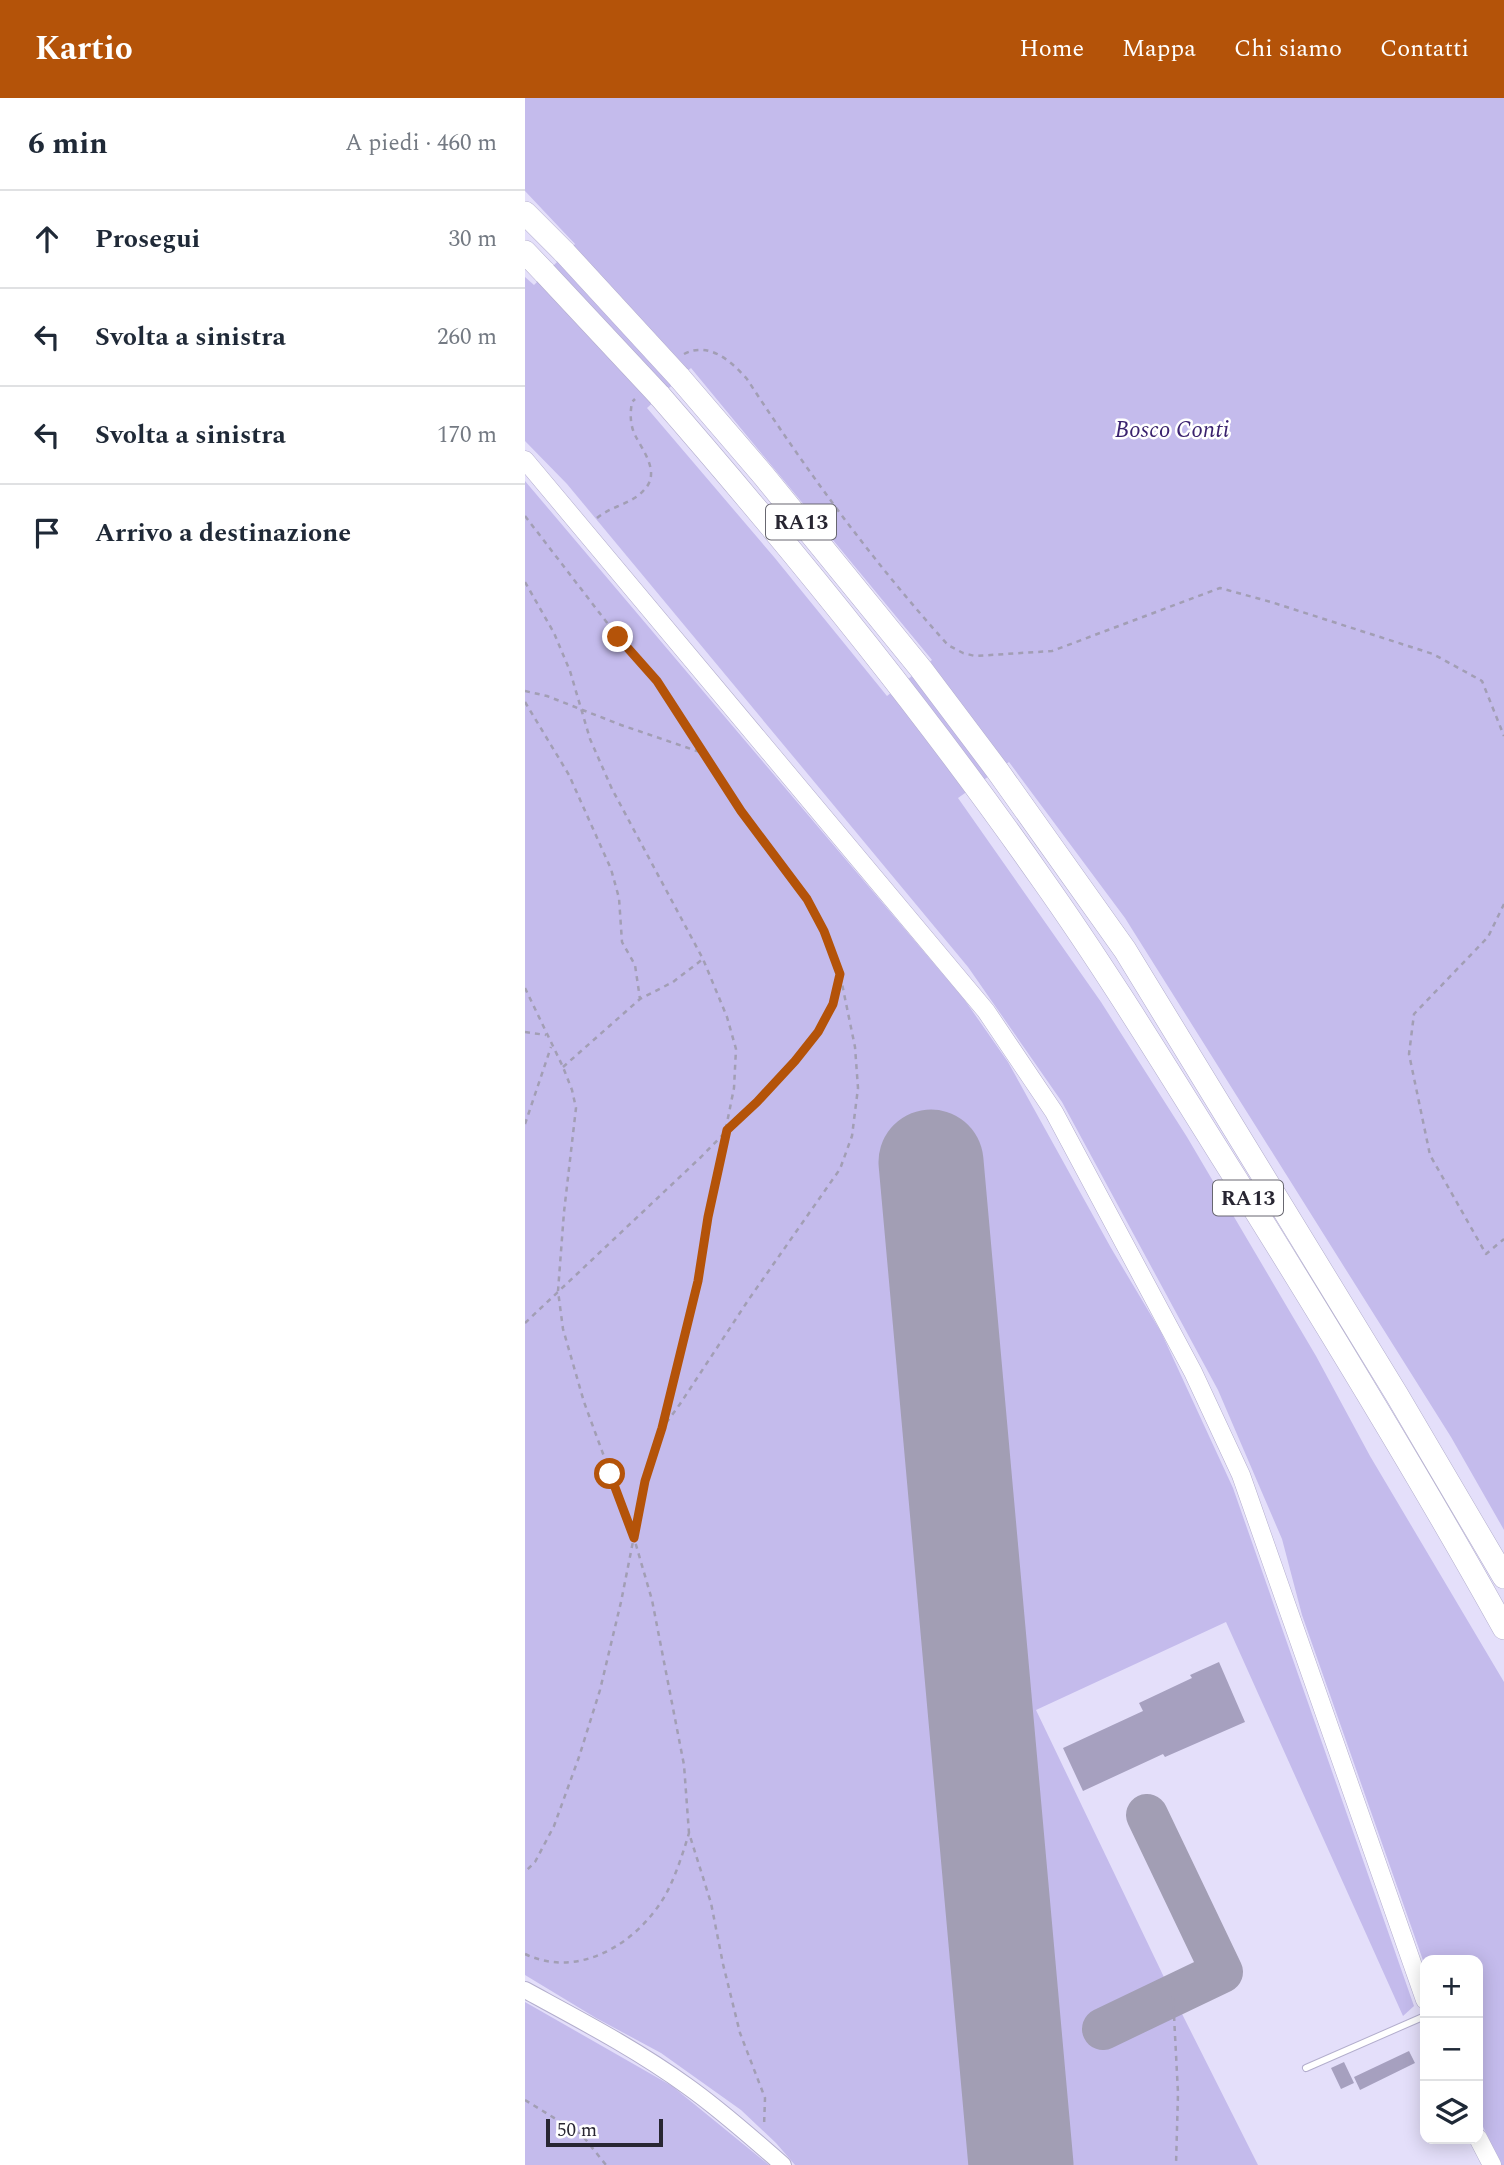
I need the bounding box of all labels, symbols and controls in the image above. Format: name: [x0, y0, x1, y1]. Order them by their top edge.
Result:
text: Kartio: [35, 24, 133, 74]
text: Home: [1019, 31, 1084, 67]
text: Mappa: [1122, 31, 1196, 67]
text: Chi siamo: [1234, 31, 1342, 67]
text: Contatti: [1380, 31, 1469, 67]
text: 6 min: [28, 121, 108, 167]
text: A piedi · 460 m: [345, 126, 497, 161]
text: Prosegui: [95, 219, 200, 259]
icon: ahead: [28, 220, 66, 258]
text: 30 m: [448, 222, 497, 257]
text: Svolta a sinistra: [95, 317, 286, 357]
icon: left: [28, 318, 66, 356]
text: 260 m: [437, 320, 497, 355]
park label: Bosco Conti: [1115, 413, 1229, 448]
text: Svolta a sinistra: [95, 415, 286, 455]
icon: left: [28, 416, 66, 454]
text: 170 m: [437, 418, 497, 453]
road number: RA13: [766, 504, 836, 540]
text: Arrivo a destinazione: [95, 513, 351, 553]
icon: arrive: [28, 514, 66, 552]
route end: [602, 621, 633, 652]
road number: RA13: [1213, 1180, 1283, 1216]
route start: [594, 1458, 625, 1489]
map controls: [1420, 1955, 1483, 2144]
button: +: [1420, 1955, 1483, 2018]
button: −: [1420, 2018, 1483, 2081]
button: layers: [1420, 2081, 1483, 2144]
scale bar: [546, 2116, 663, 2148]
text: 50 m: [557, 2116, 597, 2145]

